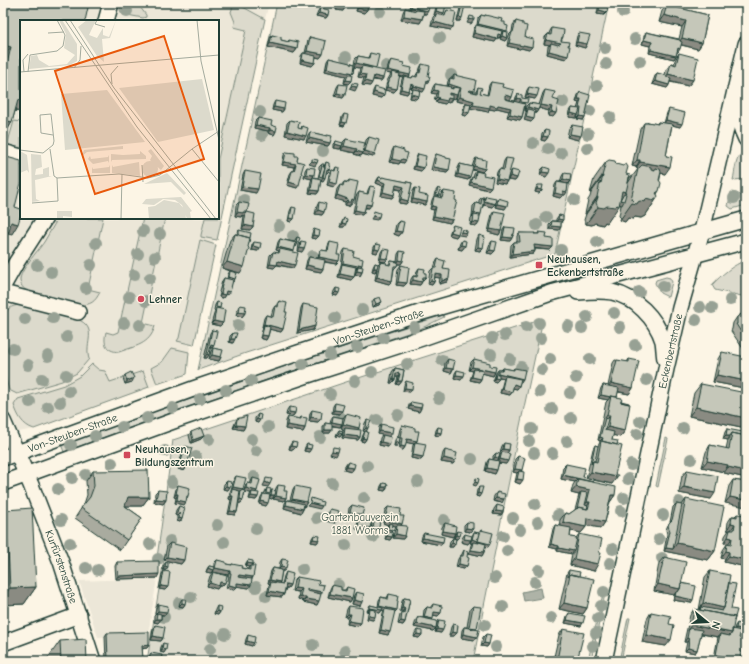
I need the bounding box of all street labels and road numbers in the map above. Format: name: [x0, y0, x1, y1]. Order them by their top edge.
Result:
street label: Von-Steuben-Straße: [332, 305, 426, 347]
street label: Eckenbertstraße: [656, 312, 685, 390]
street label: Von-Steuben-Straße: [26, 410, 119, 455]
street label: Kurfürstenstraße: [43, 528, 81, 605]

